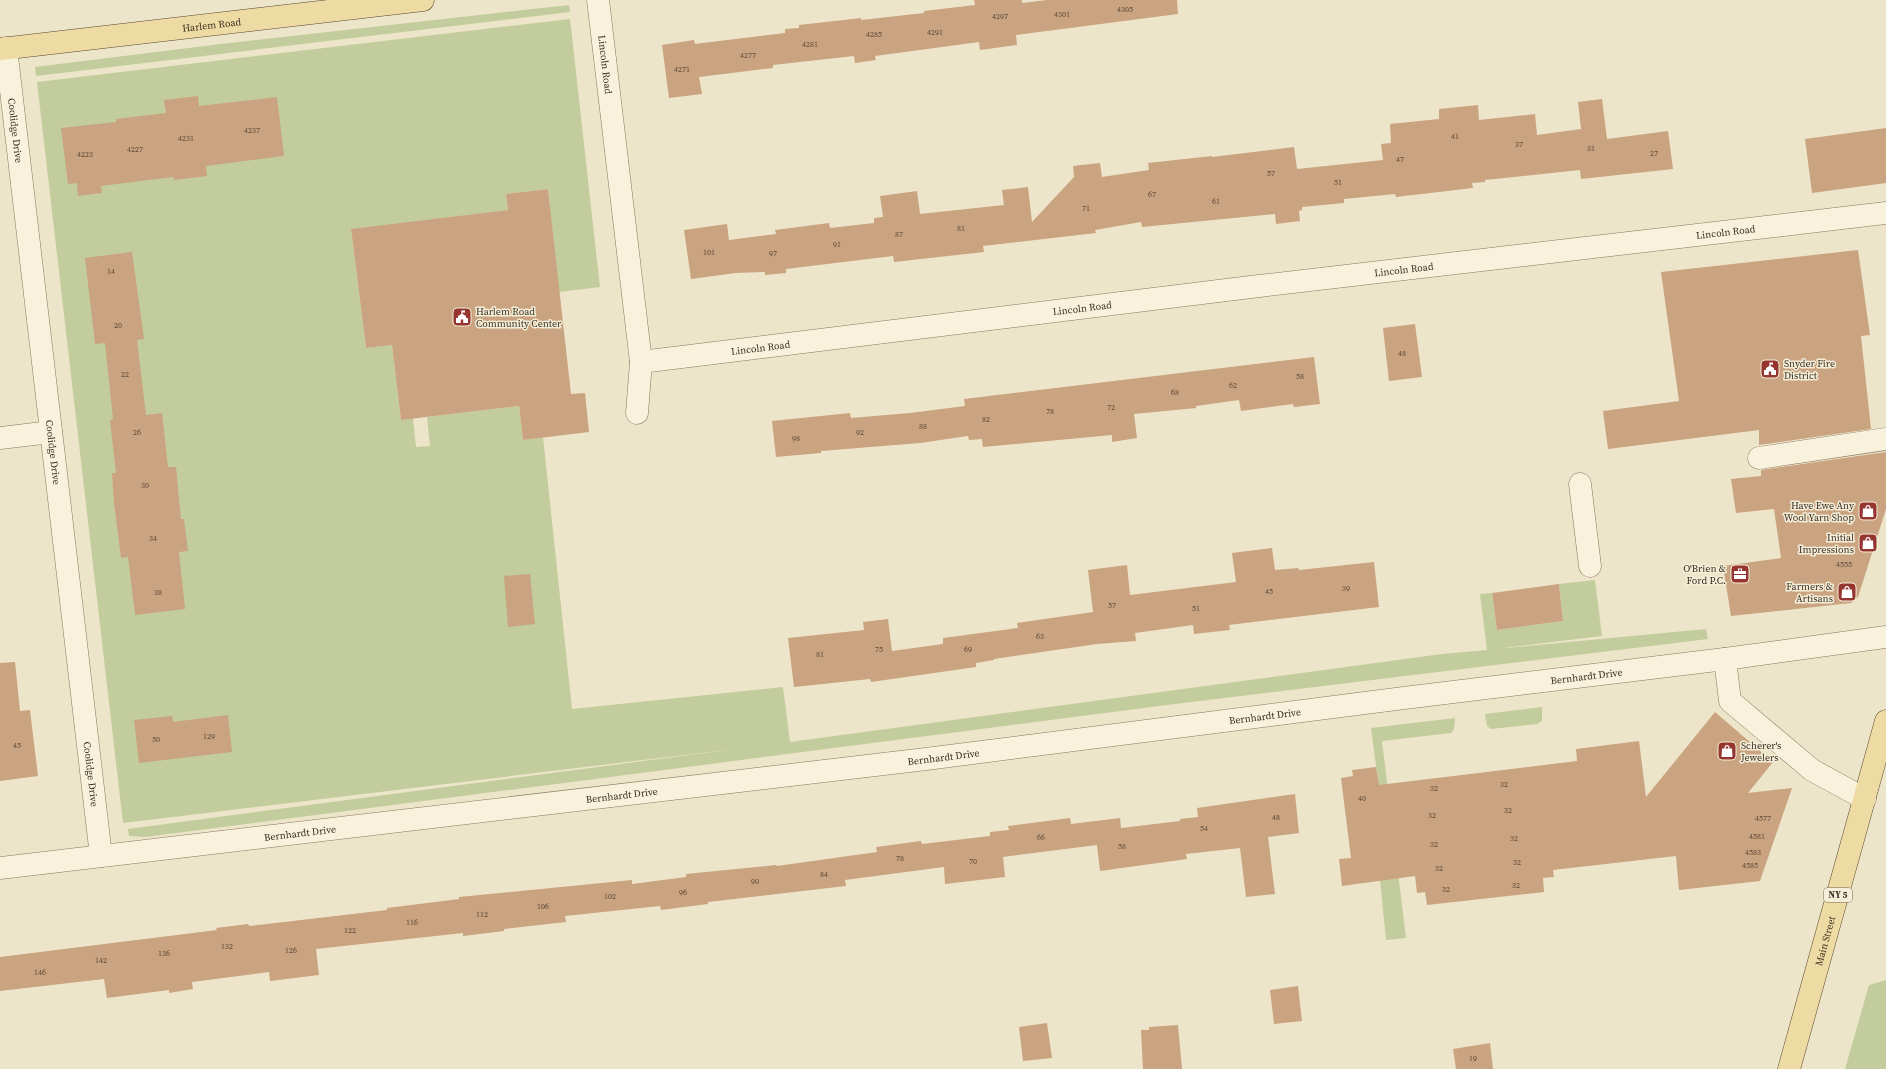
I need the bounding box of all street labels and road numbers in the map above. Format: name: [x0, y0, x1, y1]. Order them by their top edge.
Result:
street label: Harlem Road: [182, 15, 242, 35]
street label: Lincoln Road: [595, 34, 615, 95]
street label: Coolidge Drive: [5, 97, 25, 164]
street label: Lincoln Road: [1695, 222, 1756, 242]
street label: Lincoln Road: [1374, 260, 1434, 280]
street label: Lincoln Road: [1052, 298, 1113, 318]
street label: Lincoln Road: [730, 338, 791, 358]
street label: Coolidge Drive: [43, 419, 63, 486]
street label: Bernhardt Drive: [1550, 666, 1623, 687]
street label: Bernhardt Drive: [1228, 705, 1302, 727]
street label: Coolidge Drive: [81, 741, 101, 807]
street label: Bernhardt Drive: [907, 746, 980, 768]
street label: Bernhardt Drive: [585, 785, 658, 806]
street label: Bernhardt Drive: [263, 823, 337, 844]
road number: NY 5: [1824, 888, 1852, 902]
street label: Main Street: [1812, 914, 1839, 967]

